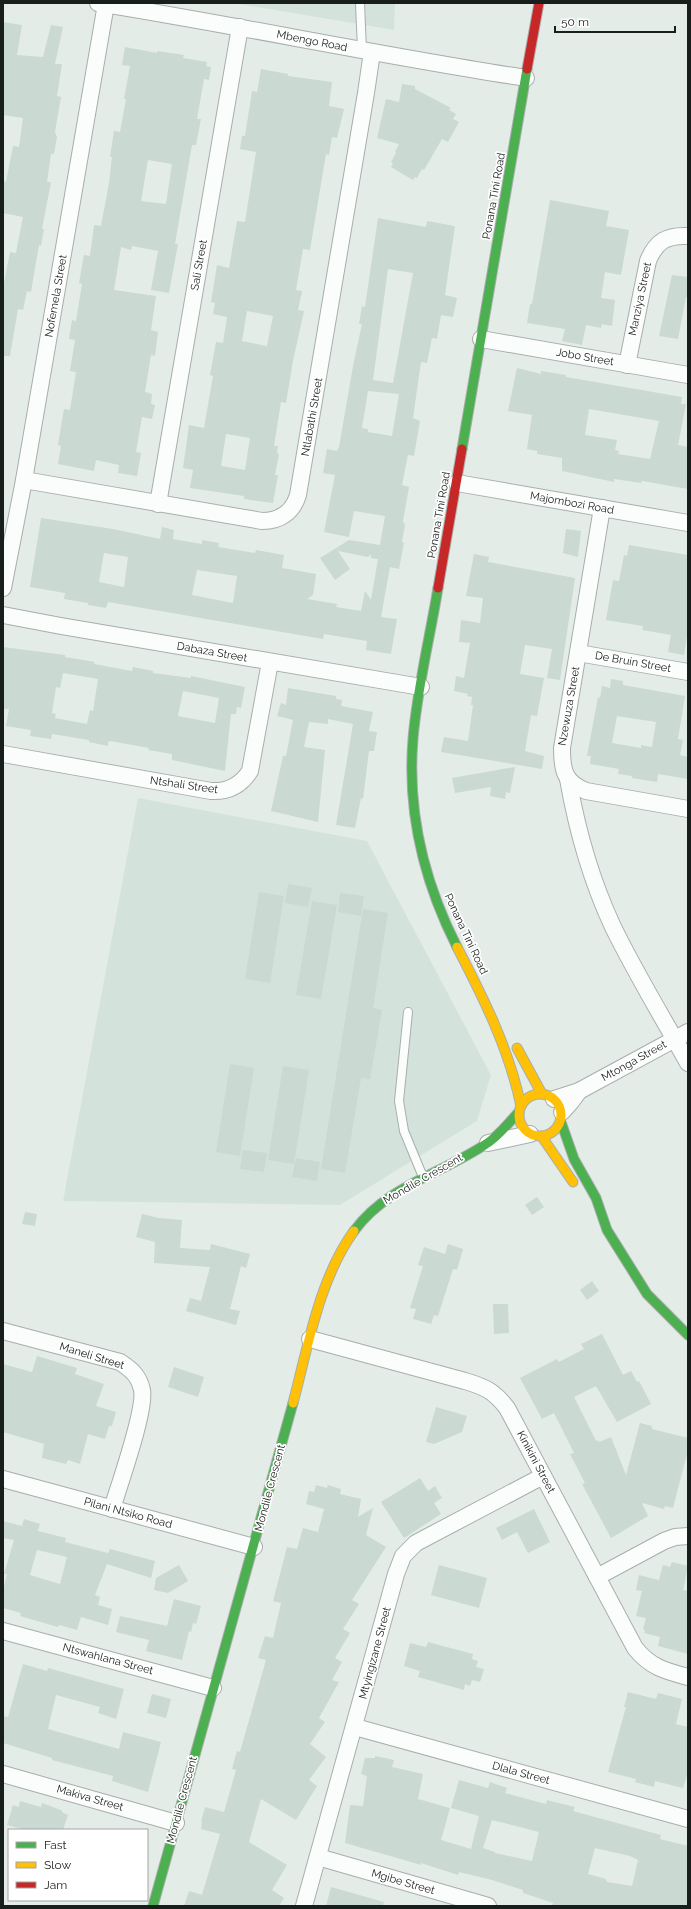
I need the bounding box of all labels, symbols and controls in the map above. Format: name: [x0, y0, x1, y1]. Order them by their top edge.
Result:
scale bar: [555, 8, 675, 34]
text: 50 m: [561, 15, 589, 29]
street label: Mbengo Road: [275, 28, 349, 54]
street label: Ponana Tini Road: [480, 152, 508, 240]
street label: Sali Street: [188, 238, 210, 291]
street label: Nofemela Street: [42, 253, 70, 338]
street label: Manziya Street: [626, 261, 654, 337]
street label: Jobo Street: [555, 346, 615, 369]
street label: Ntlabathi Street: [299, 376, 325, 457]
street label: Ponana Tini Road: [425, 471, 453, 559]
street label: Majombozi Road: [529, 489, 615, 517]
street label: Dabaza Street: [176, 639, 249, 665]
street label: De Bruin Street: [594, 649, 672, 675]
street label: Nzewuza Street: [556, 665, 582, 747]
street label: Ntshali Street: [149, 774, 219, 796]
street label: Ponana Tini Road: [442, 892, 490, 977]
street label: Mtonga Street: [599, 1038, 669, 1084]
street label: Mondile Crescent: [381, 1151, 465, 1207]
street label: Maneli Street: [58, 1340, 126, 1372]
street label: Kinikini Street: [514, 1429, 558, 1496]
street label: Mondile Crescent: [252, 1443, 288, 1533]
street label: Pilani Ntsiko Road: [82, 1495, 174, 1531]
street label: Mtyingizane Street: [356, 1605, 394, 1700]
street label: Ntswahlana Street: [61, 1641, 155, 1677]
street label: Mondile Crescent: [164, 1755, 200, 1845]
street label: Dlala Street: [491, 1759, 552, 1787]
street label: Makiva Street: [55, 1782, 125, 1814]
legend: [8, 1829, 148, 1901]
text: Fast: [44, 1838, 67, 1852]
text: Slow: [44, 1858, 71, 1872]
street label: Mgibe Street: [370, 1867, 436, 1897]
text: Jam: [44, 1878, 67, 1892]

